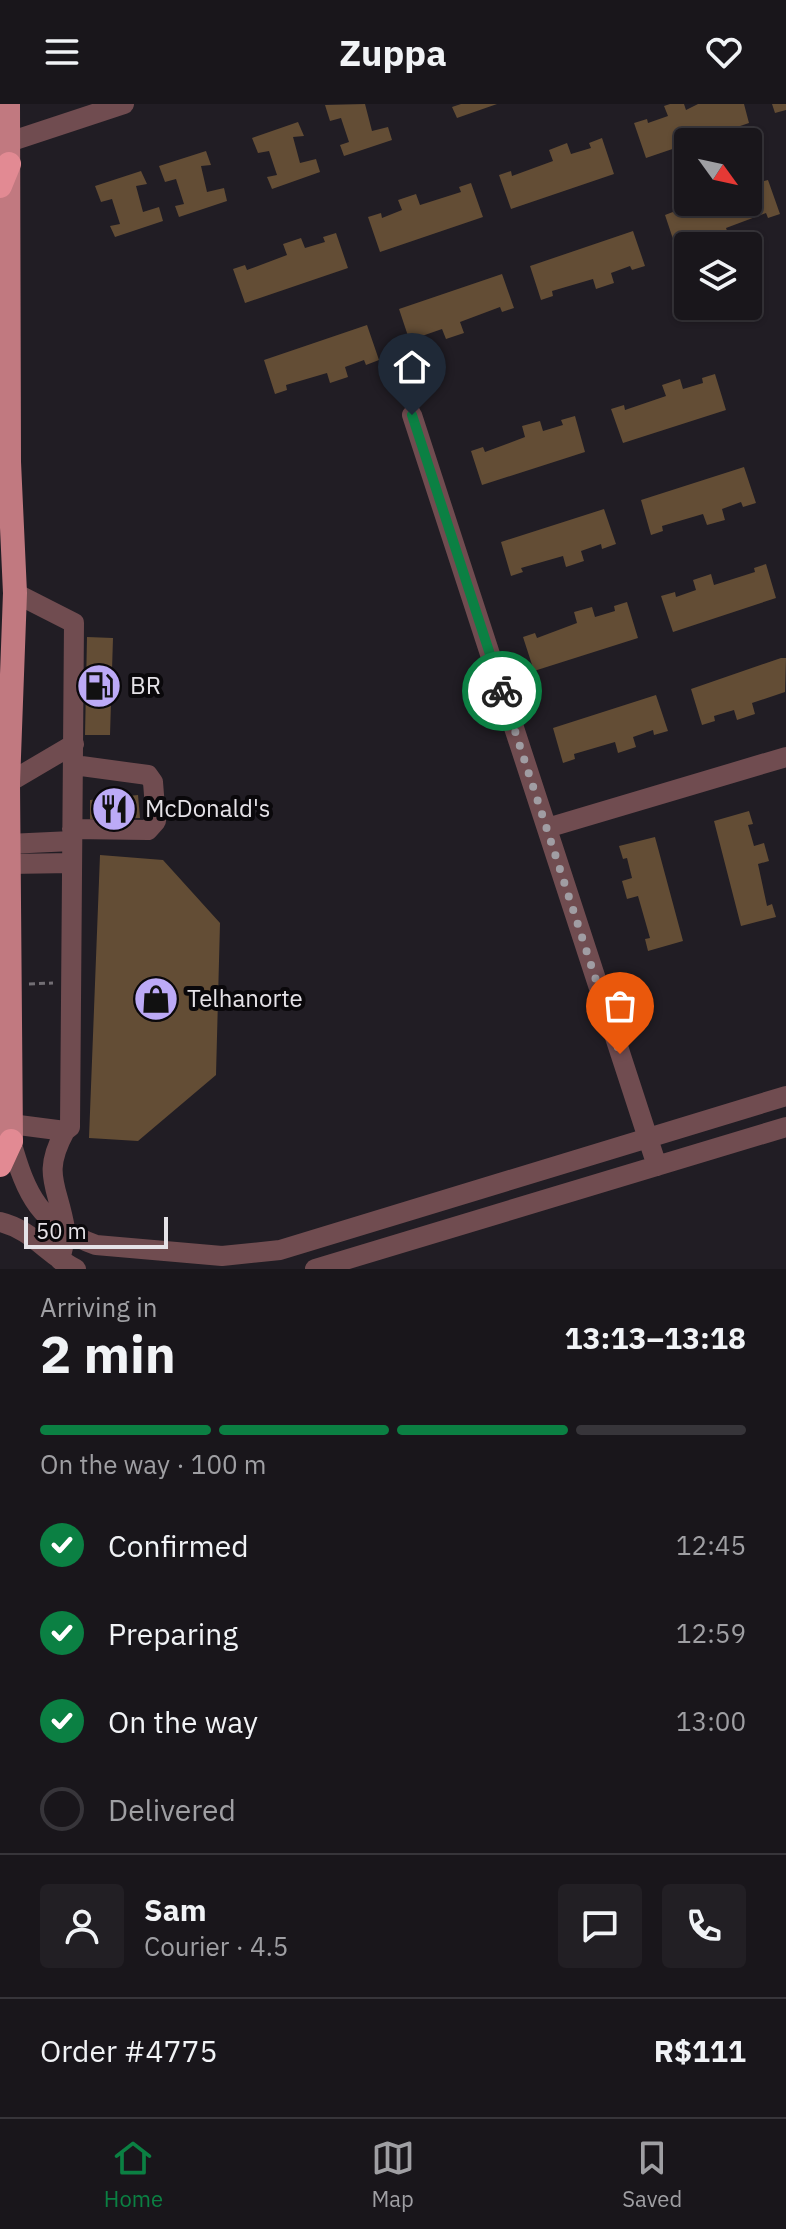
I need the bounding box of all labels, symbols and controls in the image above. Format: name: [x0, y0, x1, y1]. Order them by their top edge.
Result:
text: Zuppa: [339, 29, 447, 76]
icon: menu: [40, 30, 84, 74]
icon: heart: [702, 30, 746, 74]
north arrow: [674, 128, 762, 216]
map controls: [674, 128, 762, 320]
button: layers: [674, 232, 762, 320]
pin: [378, 333, 446, 415]
icon: home: [390, 345, 434, 389]
courier: [462, 651, 542, 731]
fuel station icon: BR: [75, 662, 123, 710]
place label: BR: [130, 669, 161, 701]
icon: bike: [480, 669, 524, 713]
restaurant icon: McDonald's: [90, 785, 138, 833]
place label: McDonald's: [145, 792, 271, 824]
pin: [586, 972, 654, 1054]
shop icon: Telhanorte: [132, 975, 180, 1023]
place label: Telhanorte: [187, 982, 303, 1014]
icon: bag: [598, 984, 642, 1028]
scale bar: [24, 1213, 168, 1249]
text: 50 m: [36, 1216, 87, 1245]
text: Arriving in: [40, 1290, 157, 1324]
text: 13:13–13:18: [565, 1318, 746, 1357]
text: 2 min: [40, 1320, 176, 1387]
text: On the way · 100 m: [40, 1447, 266, 1481]
icon: check: [40, 1523, 84, 1567]
text: Confirmed: [108, 1526, 249, 1565]
text: 12:45: [676, 1528, 746, 1562]
icon: check: [40, 1611, 84, 1655]
text: Preparing: [108, 1614, 238, 1653]
text: 12:59: [676, 1616, 746, 1650]
icon: check: [40, 1699, 84, 1743]
text: On the way: [108, 1702, 258, 1741]
text: 13:00: [676, 1704, 746, 1738]
text: Delivered: [108, 1790, 236, 1829]
button: person: [40, 1884, 124, 1968]
button: chat: [558, 1884, 642, 1968]
button: phone: [662, 1884, 746, 1968]
text: Sam: [144, 1890, 207, 1929]
text: Courier · 4.5: [144, 1929, 288, 1963]
text: Order #4775: [40, 2031, 217, 2070]
text: R$111: [654, 2031, 746, 2070]
tab: Home: [104, 2136, 163, 2213]
tab: Map: [371, 2136, 415, 2213]
tab: Saved: [622, 2136, 682, 2213]

